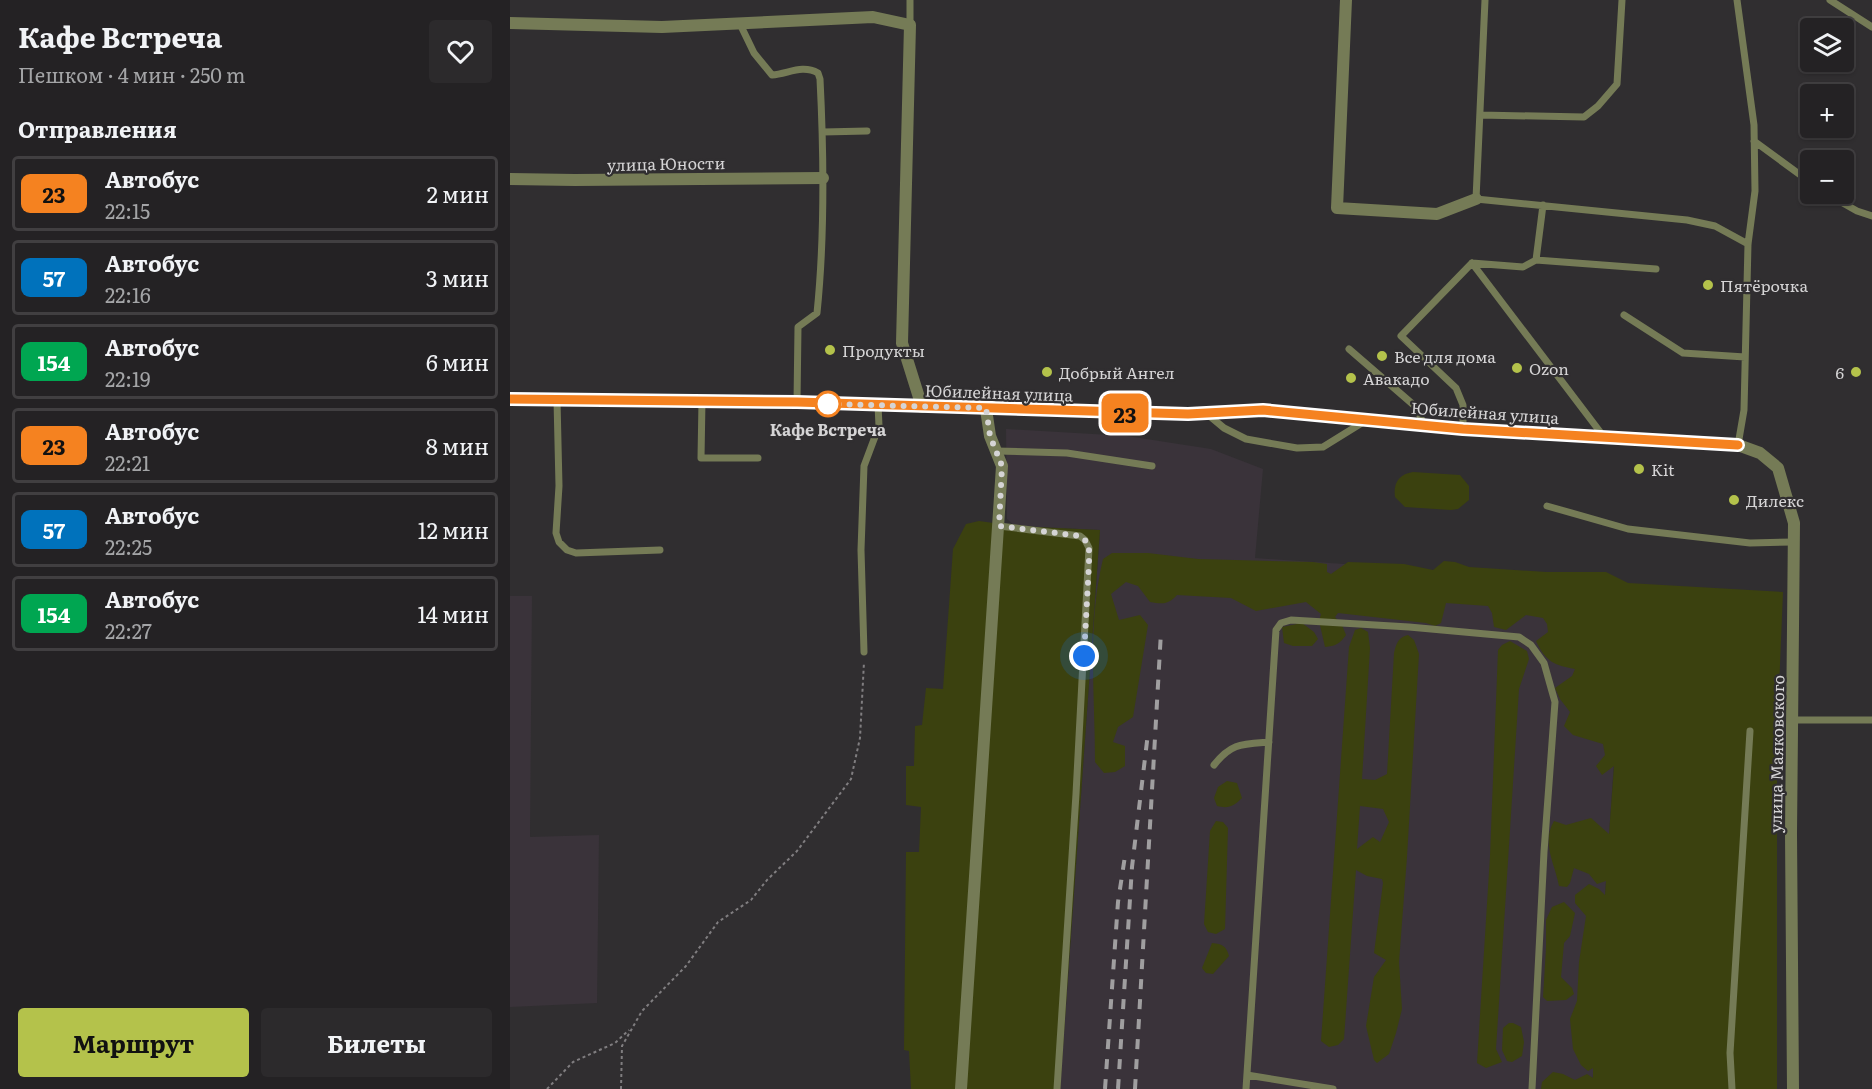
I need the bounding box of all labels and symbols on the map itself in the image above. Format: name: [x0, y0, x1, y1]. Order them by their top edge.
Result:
street label: улица Юности: [607, 150, 725, 176]
place label: Пятёрочка: [1720, 273, 1808, 297]
marker: Пятёрочка: [1701, 278, 1715, 292]
place label: Продукты: [842, 338, 925, 362]
marker: Продукты: [823, 343, 837, 357]
place label: Все для дома: [1394, 344, 1496, 368]
marker: Все для дома: [1375, 349, 1389, 363]
place label: Ozon: [1529, 356, 1569, 380]
place label: Добрый Ангел: [1059, 360, 1175, 384]
place label: 6: [1835, 360, 1844, 384]
marker: Ozon: [1510, 361, 1524, 375]
marker: Добрый Ангел: [1040, 365, 1054, 379]
marker: 6: [1849, 365, 1863, 379]
place label: Авакадо: [1363, 366, 1430, 390]
marker: Авакадо: [1344, 371, 1358, 385]
street label: Юбилейная улица: [924, 377, 1074, 407]
marker: Кафе Встреча: [815, 391, 841, 417]
line badge: 23: [1098, 394, 1152, 432]
street label: Юбилейная улица: [1410, 395, 1560, 429]
place label: Кафе Встреча: [770, 417, 887, 441]
place label: Kit: [1651, 457, 1675, 481]
marker: Kit: [1632, 462, 1646, 476]
place label: Дилекс: [1746, 488, 1804, 512]
marker: Дилекс: [1727, 493, 1741, 507]
your location: [1069, 641, 1099, 671]
street label: улица Маяковского: [1763, 675, 1789, 833]

